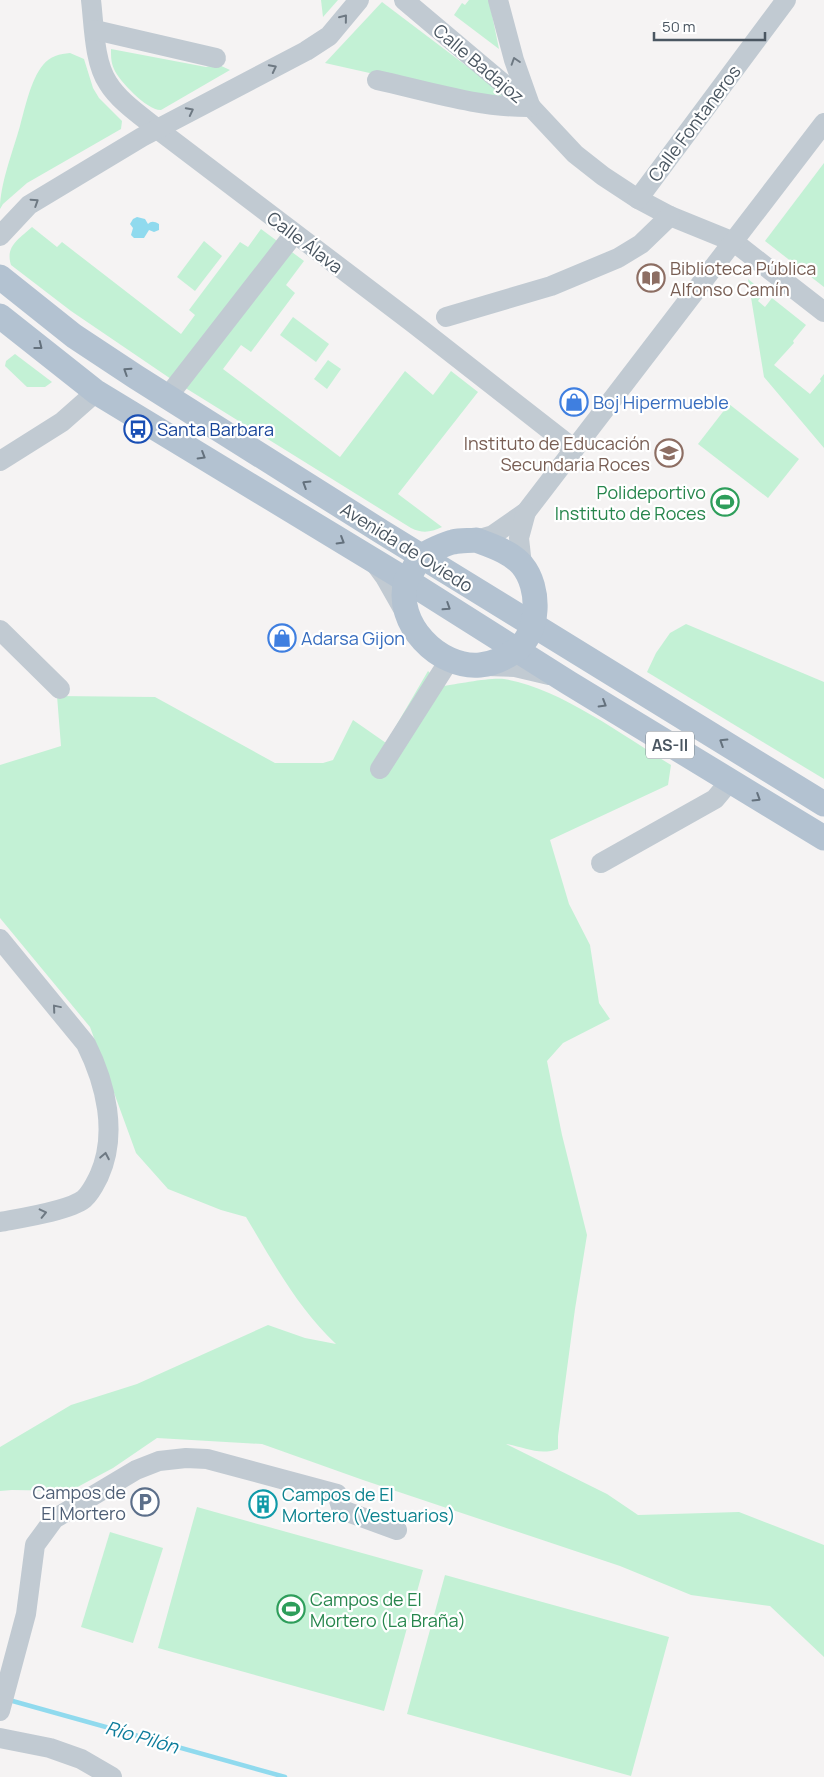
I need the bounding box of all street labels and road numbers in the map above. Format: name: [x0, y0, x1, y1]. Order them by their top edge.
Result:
street label: Calle Badajoz: [429, 18, 529, 108]
street label: Calle Fontaneros: [642, 60, 746, 186]
street label: Calle Álava: [262, 206, 348, 278]
street label: Avenida de Oviedo: [336, 497, 478, 597]
road number: AS-II: [646, 732, 694, 758]

